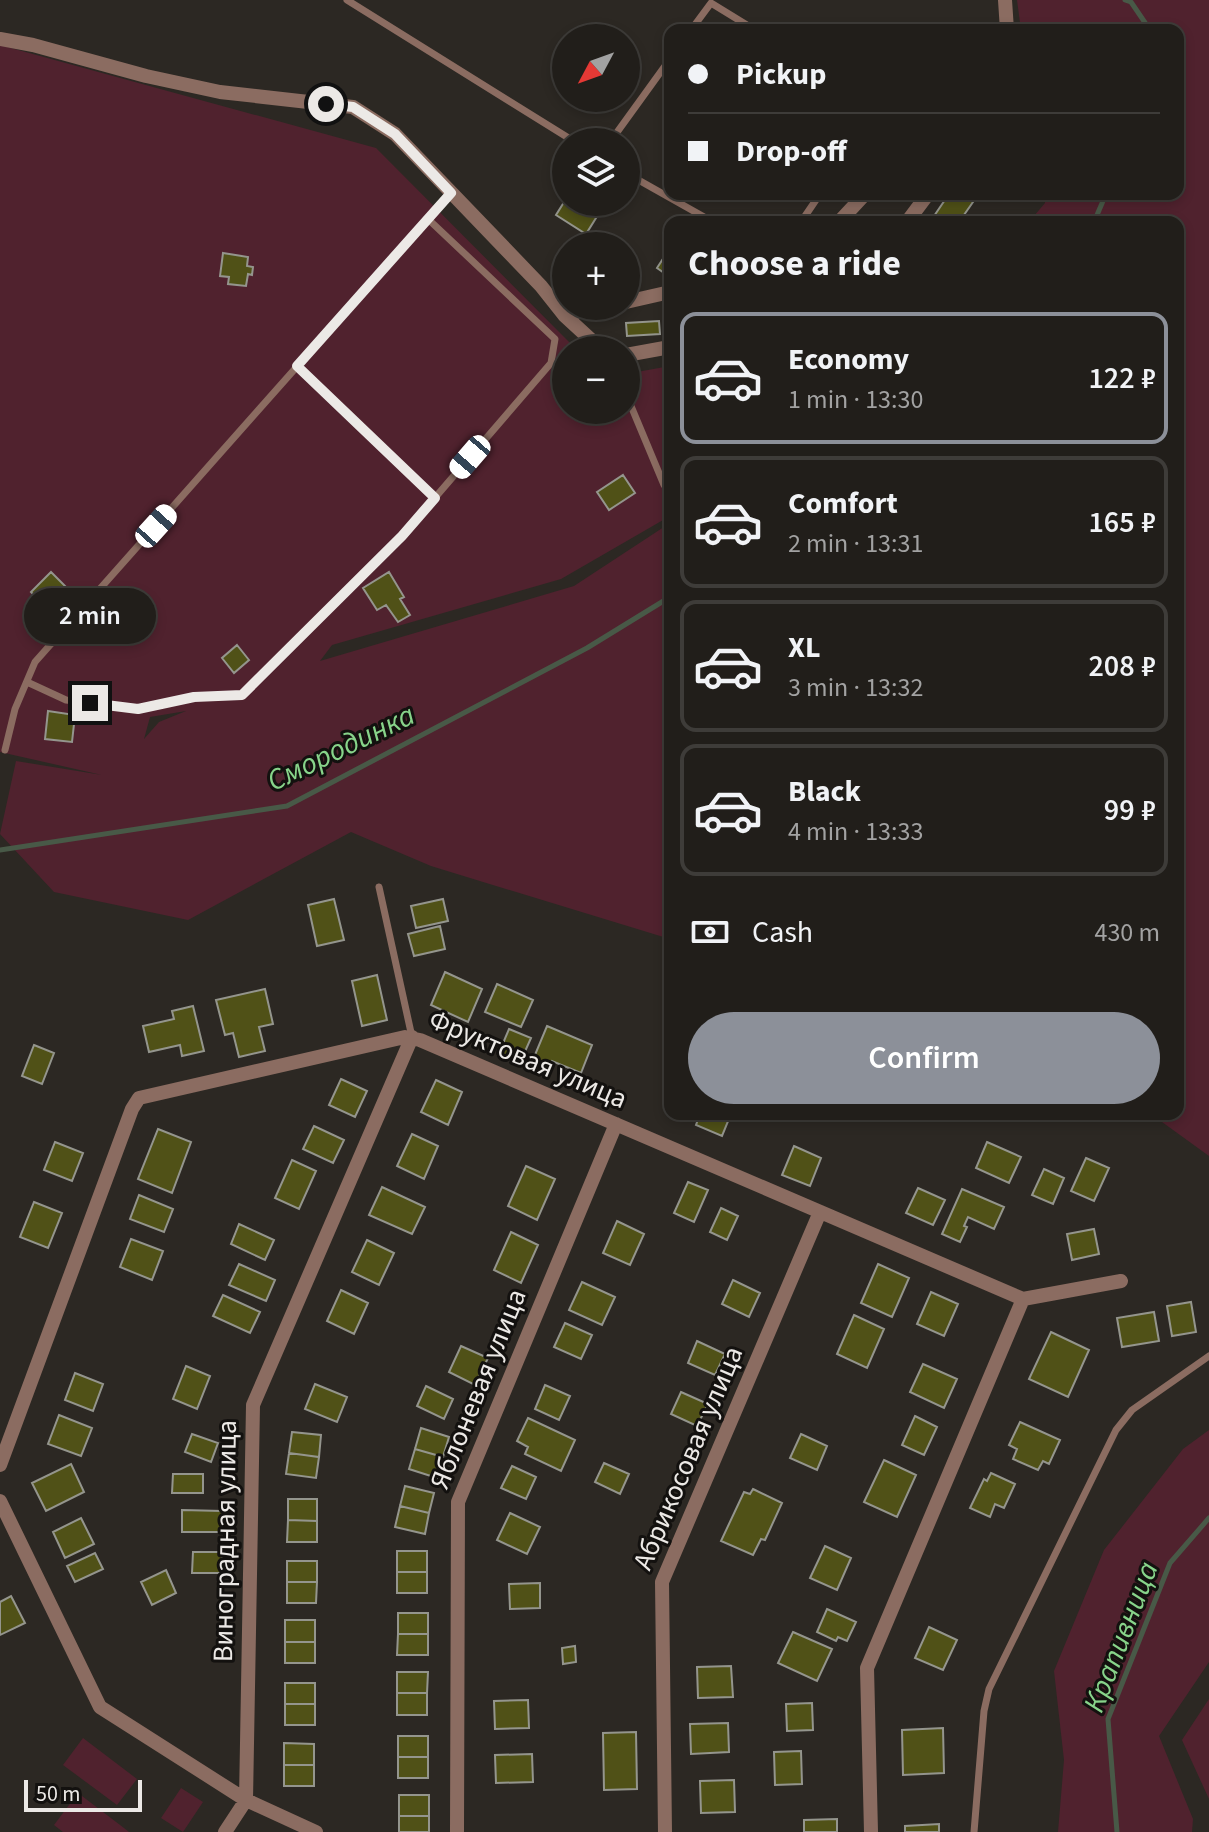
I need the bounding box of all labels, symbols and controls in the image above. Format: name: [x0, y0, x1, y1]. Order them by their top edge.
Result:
north arrow: [552, 24, 640, 112]
map controls: [552, 24, 640, 424]
text: Pickup: [736, 53, 826, 96]
route start: [308, 86, 344, 122]
button: layers: [552, 128, 640, 216]
text: Drop-off: [736, 130, 847, 173]
button: +: [552, 232, 640, 320]
text: Choose a ride: [688, 238, 901, 289]
button: −: [552, 336, 640, 424]
text: Economy: [788, 338, 909, 381]
icon: car: [692, 342, 764, 414]
text: 122 ₽: [1088, 357, 1156, 400]
text: 1 min · 13:30: [788, 381, 923, 418]
car: [445, 431, 495, 483]
text: Comfort: [788, 482, 898, 525]
icon: car: [692, 486, 764, 558]
car: [131, 500, 181, 552]
text: 165 ₽: [1088, 501, 1156, 544]
text: 2 min · 13:31: [788, 525, 923, 562]
callout: 2 min: [24, 587, 156, 643]
text: 2 min: [59, 597, 121, 634]
text: XL: [788, 626, 821, 669]
icon: car: [692, 630, 764, 702]
text: 208 ₽: [1088, 645, 1156, 688]
text: 3 min · 13:32: [788, 669, 923, 706]
route end: [72, 685, 108, 721]
water label: Смородинка: [260, 694, 422, 802]
text: Black: [788, 770, 861, 813]
icon: car: [692, 774, 764, 846]
text: 99 ₽: [1104, 789, 1156, 832]
text: 4 min · 13:33: [788, 813, 923, 850]
icon: cash: [688, 910, 732, 954]
text: Cash: [752, 911, 813, 954]
text: 430 m: [1094, 914, 1160, 951]
street label: Фруктовая улица: [423, 999, 633, 1119]
button: Confirm: [688, 1012, 1160, 1104]
street label: Яблоневая улица: [420, 1283, 536, 1495]
street label: Абрикосовая улица: [623, 1340, 753, 1576]
street label: Виноградная улица: [203, 1420, 247, 1662]
water label: Крапивница: [1073, 1555, 1169, 1719]
scale bar: [24, 1776, 142, 1812]
text: 50 m: [36, 1778, 81, 1810]

